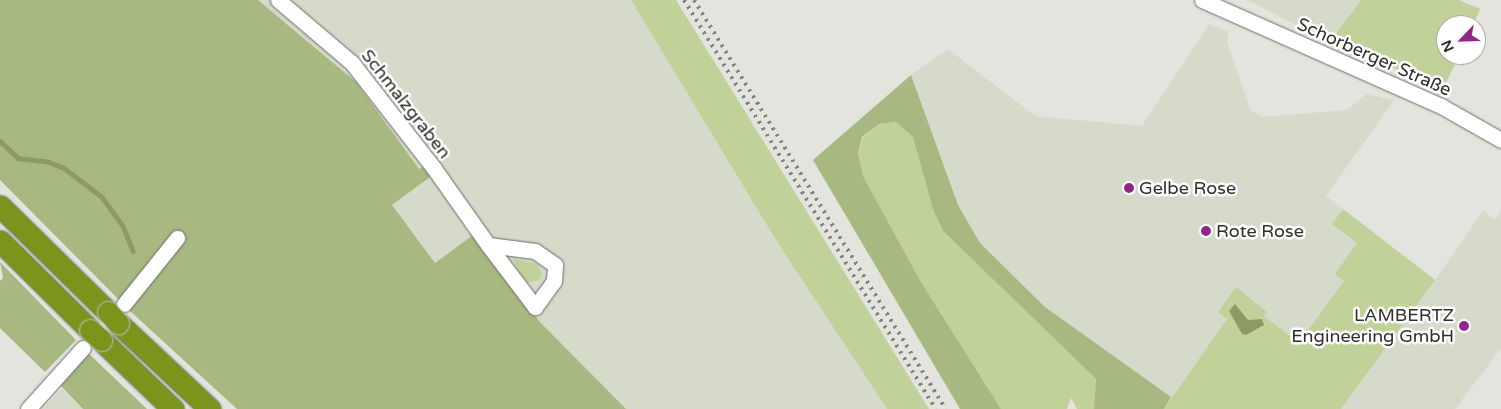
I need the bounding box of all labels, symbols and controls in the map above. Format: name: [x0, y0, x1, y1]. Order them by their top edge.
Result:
street label: Schorberger Straße: [1294, 13, 1454, 101]
north arrow: [1436, 15, 1486, 65]
text: N: [1438, 37, 1458, 54]
street label: Schmalzgraben: [357, 45, 455, 163]
place label: Gelbe Rose: [1139, 177, 1236, 199]
marker: Gelbe Rose: [1123, 182, 1135, 194]
place label: Rote Rose: [1216, 220, 1304, 242]
marker: Rote Rose: [1200, 225, 1212, 237]
place label: LAMBERTZ Engineering GmbH: [1291, 305, 1454, 348]
marker: LAMBERTZ Engineering GmbH: [1458, 320, 1470, 332]

